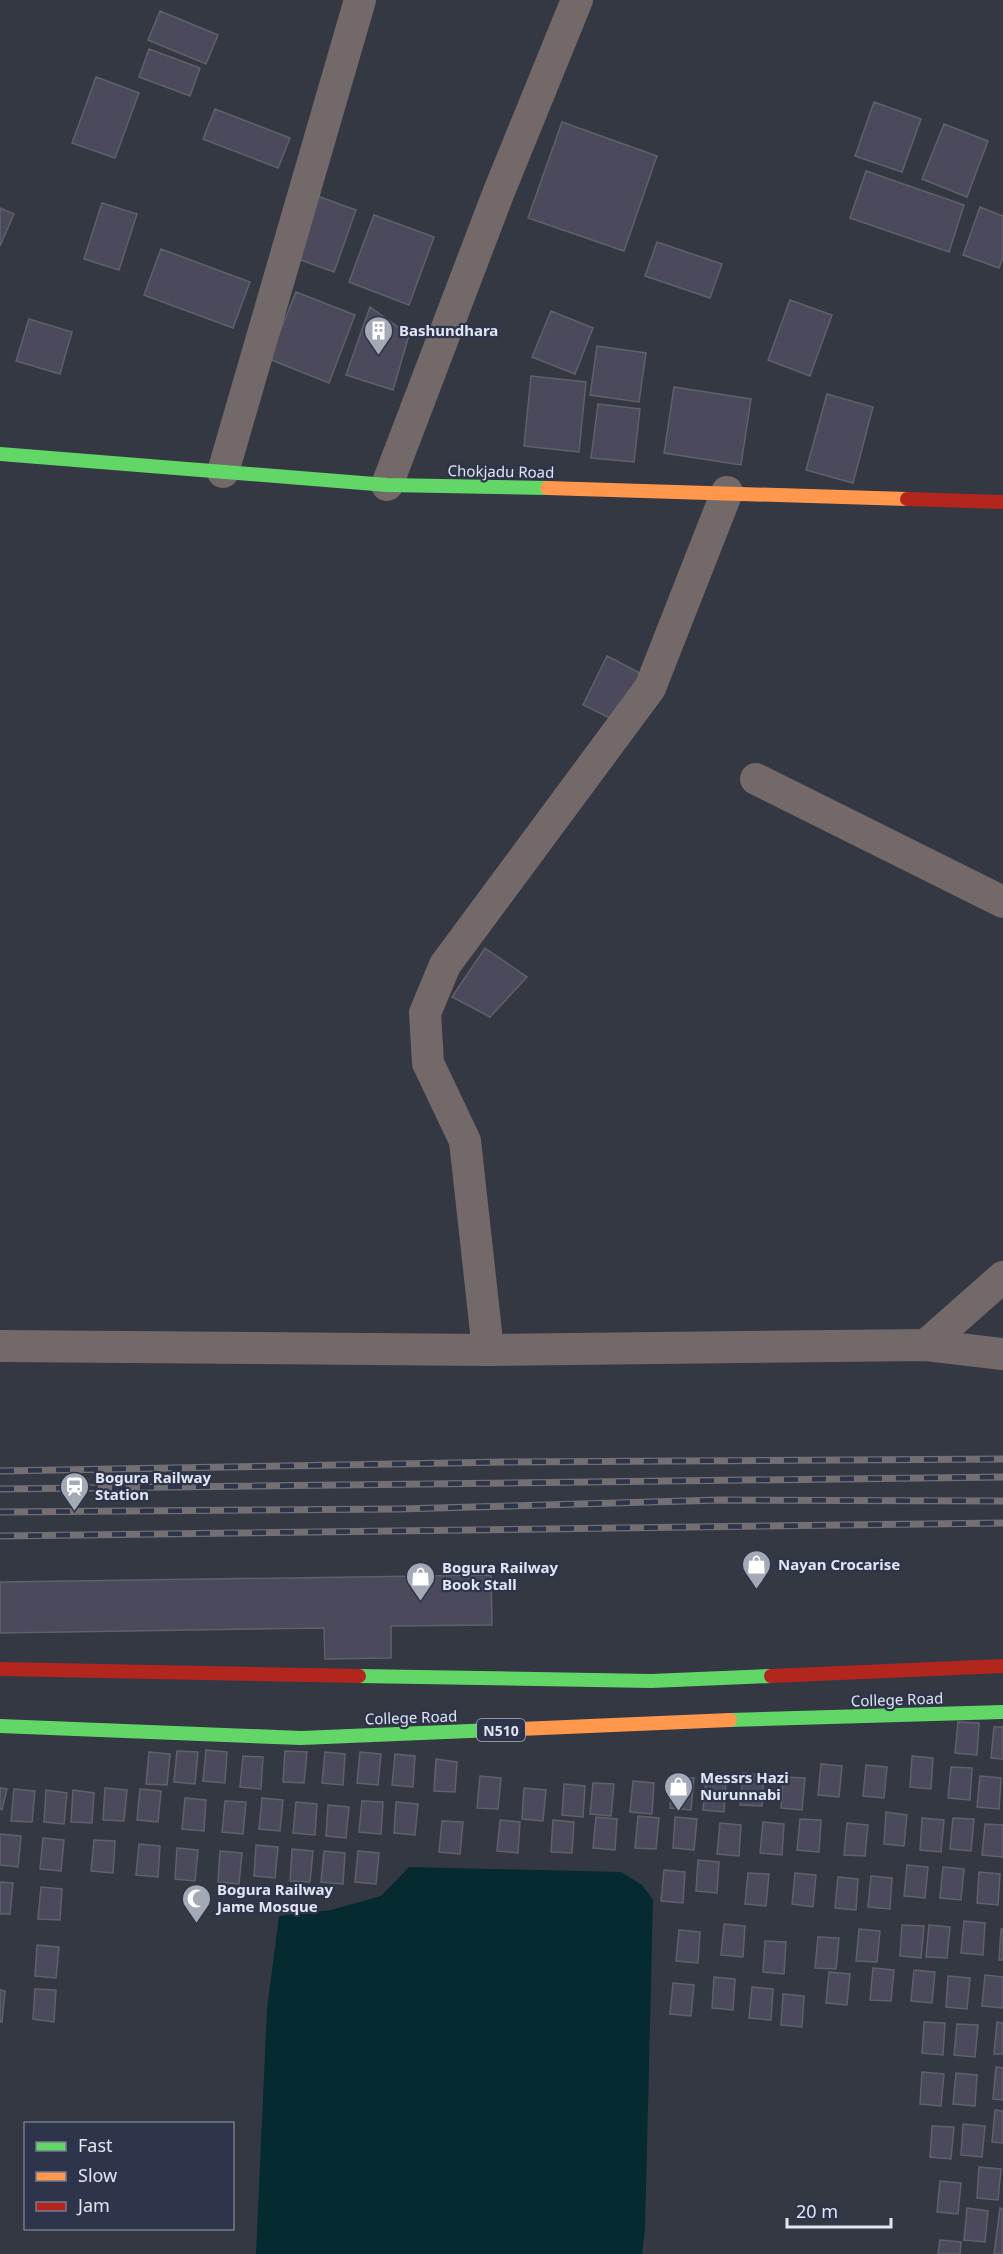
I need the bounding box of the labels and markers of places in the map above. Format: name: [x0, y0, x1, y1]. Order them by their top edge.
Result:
building icon: Bashundhara: [362, 314, 394, 356]
place label: Bashundhara: [399, 320, 498, 340]
place label: Bogura Railway Station: [95, 1467, 211, 1504]
station icon: Bogura Railway Station: [58, 1470, 90, 1512]
shop icon: Nayan Crocarise: [741, 1548, 773, 1590]
place label: Nayan Crocarise: [778, 1554, 900, 1574]
place label: Bogura Railway Book Stall: [442, 1557, 558, 1594]
shop icon: Bogura Railway Book Stall: [405, 1560, 437, 1602]
place label: Messrs Hazi Nurunnabi: [700, 1767, 789, 1804]
shop icon: Messrs Hazi Nurunnabi: [663, 1770, 695, 1812]
place label: Bogura Railway Jame Mosque: [215, 1879, 333, 1916]
mosque icon: Bogura Railway Jame Mosque: [180, 1882, 212, 1924]

